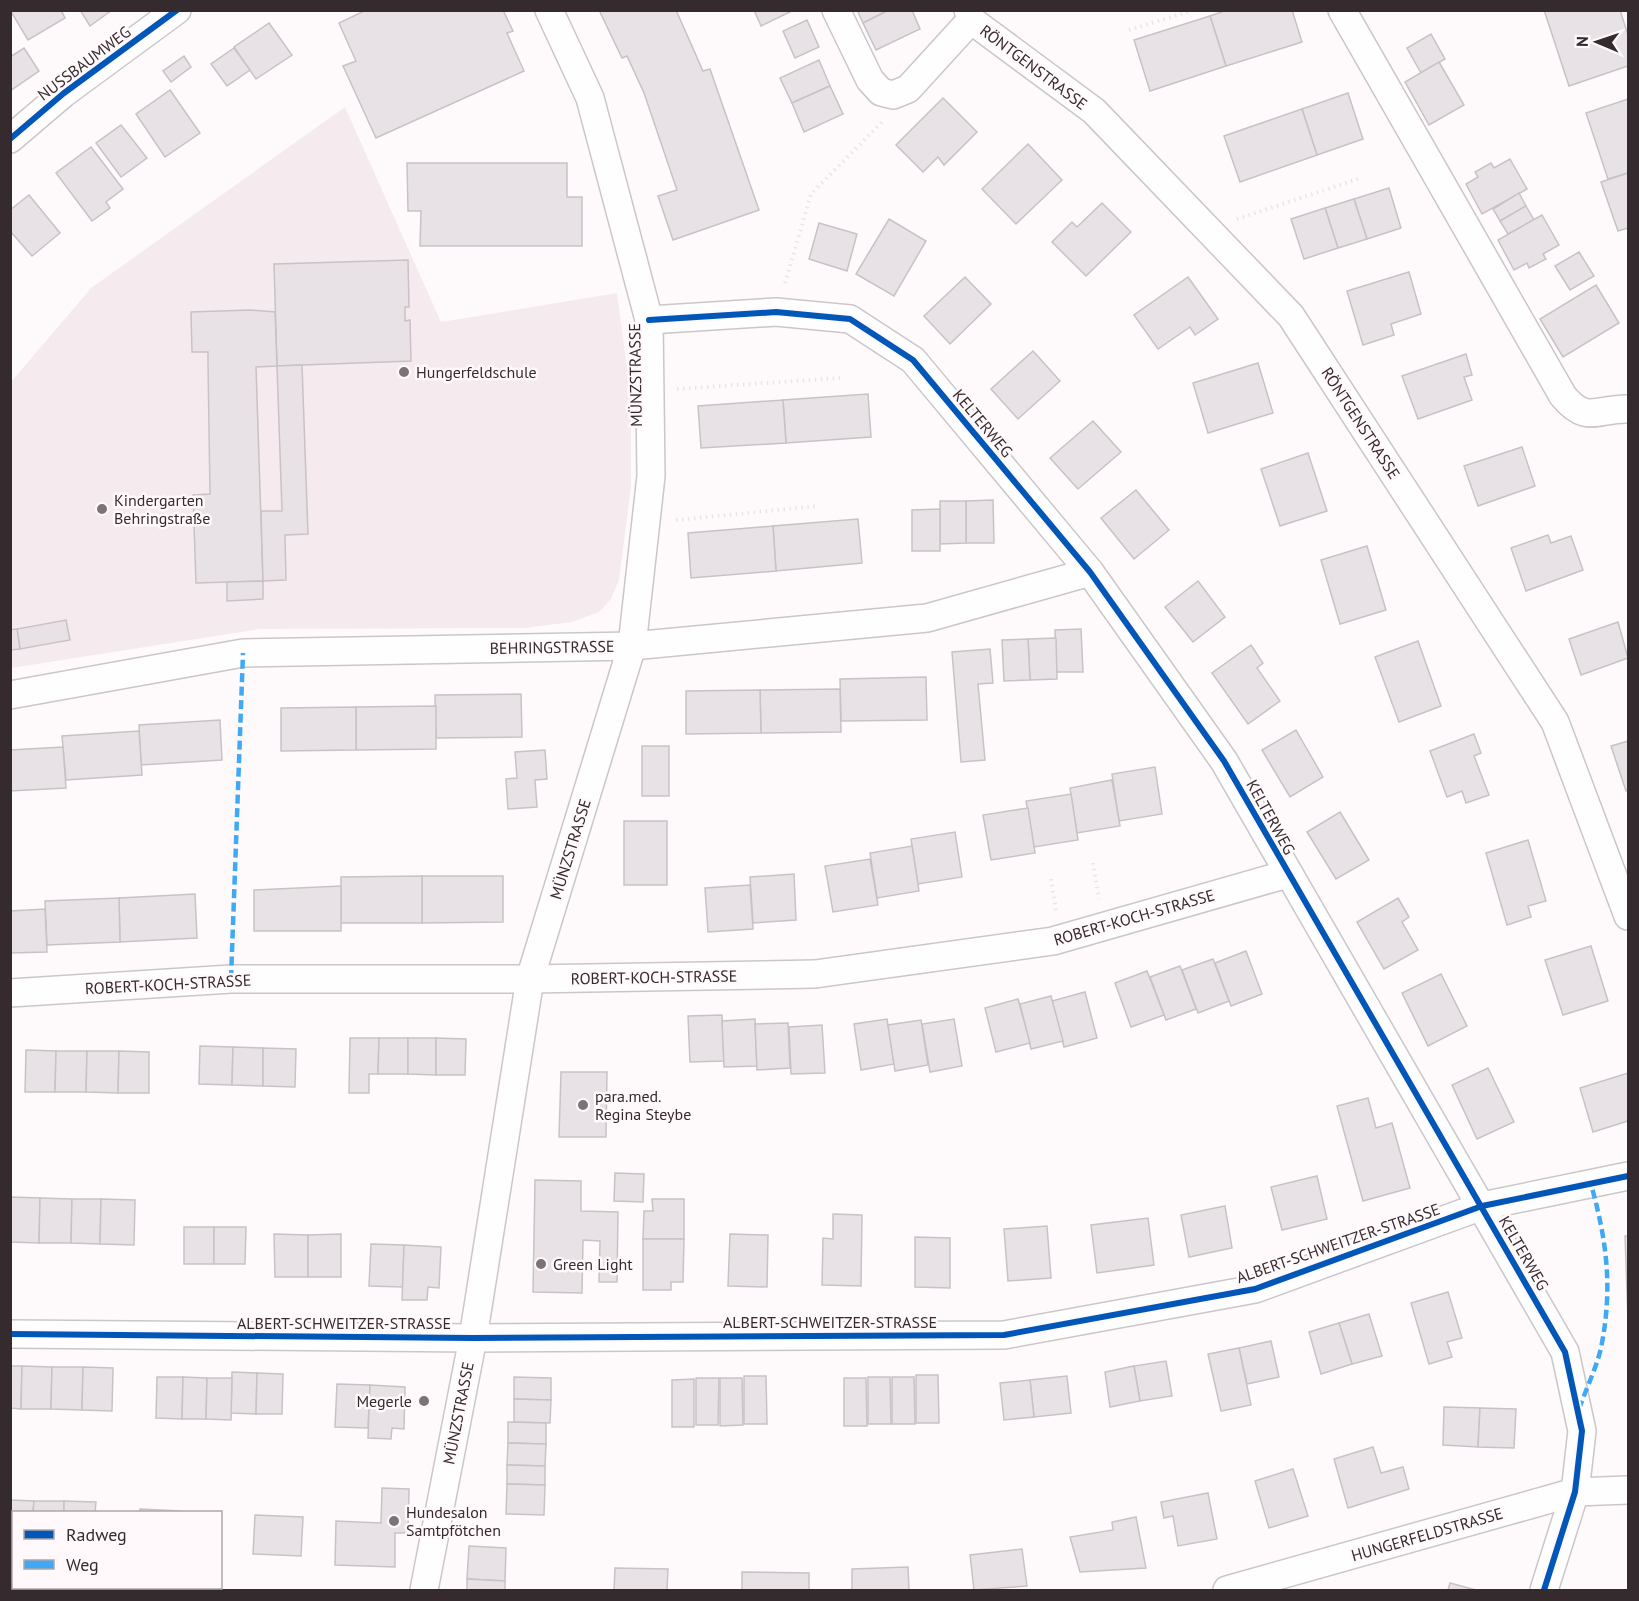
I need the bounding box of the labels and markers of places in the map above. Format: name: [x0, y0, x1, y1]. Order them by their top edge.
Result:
place label: Hungerfeldschule: [416, 362, 537, 382]
marker: Hungerfeldschule: [397, 365, 411, 379]
place label: Kindergarten Behringstraße: [114, 490, 210, 528]
marker: Kindergarten Behringstraße: [95, 502, 109, 516]
place label: para.med. Regina Steybe: [595, 1086, 691, 1124]
marker: para.med. Regina Steybe: [576, 1098, 590, 1112]
place label: Green Light: [553, 1254, 633, 1274]
marker: Green Light: [534, 1257, 548, 1271]
place label: Megerle: [356, 1391, 412, 1411]
marker: Megerle: [417, 1394, 431, 1408]
place label: Hundesalon Samtpfötchen: [406, 1502, 501, 1540]
marker: Hundesalon Samtpfötchen: [387, 1514, 401, 1528]

